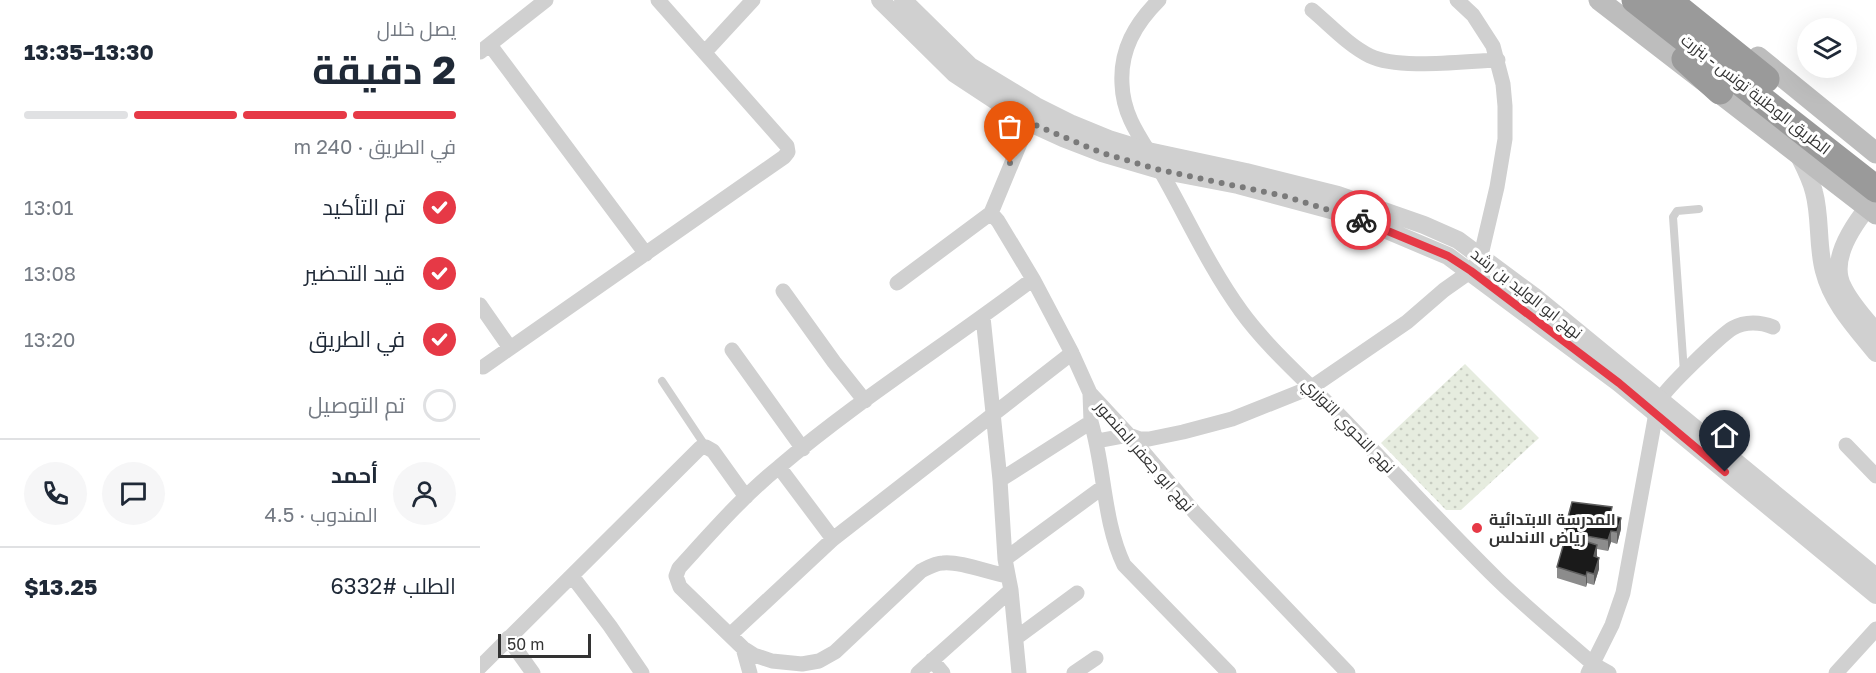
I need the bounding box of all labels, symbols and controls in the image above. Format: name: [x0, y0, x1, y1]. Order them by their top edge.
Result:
text: يصل خلال: [377, 16, 456, 40]
map controls: [1797, 18, 1857, 78]
button: layers: [1797, 18, 1857, 78]
street label: الطريق الوطنية تونس - بنزرت: [1677, 29, 1835, 159]
text: 13:30–13:35: [24, 38, 154, 65]
text: 2 دقيقة: [312, 46, 456, 93]
pin: [984, 101, 1035, 163]
icon: bag: [993, 110, 1026, 143]
text: في الطريق · 240 m: [294, 134, 456, 158]
courier: [1331, 190, 1391, 250]
icon: check: [423, 191, 456, 224]
text: تم التأكيد: [322, 193, 405, 220]
text: 13:01: [24, 195, 74, 219]
icon: bike: [1345, 204, 1378, 237]
street label: نهج ابو الوليد بن رشد: [1466, 243, 1587, 344]
icon: check: [423, 257, 456, 290]
text: قيد التحضير: [304, 259, 405, 286]
text: 13:08: [24, 261, 76, 285]
icon: check: [423, 323, 456, 356]
text: في الطريق: [309, 325, 405, 352]
text: 13:20: [24, 327, 75, 351]
street label: نهج النحوي التوزري: [1296, 373, 1400, 480]
text: تم التوصيل: [308, 391, 405, 418]
street label: نهج ابو جعفر المنصور: [1089, 396, 1199, 517]
pin: [1699, 410, 1750, 472]
icon: home: [1708, 419, 1741, 452]
text: أحمد: [331, 461, 378, 488]
button: phone: [24, 462, 87, 525]
button: chat: [102, 462, 165, 525]
button: person: [393, 462, 456, 525]
text: المندوب · 4.5: [265, 502, 378, 526]
place label: المدرسة الابتدائية رياض الاندلس: [1489, 509, 1616, 547]
marker: المدرسة الابتدائية رياض الاندلس: [1470, 521, 1484, 535]
text: الطلب #6332: [331, 572, 456, 599]
text: $13.25: [24, 573, 97, 600]
scale bar: [498, 631, 591, 658]
text: 50 m: [507, 634, 544, 654]

